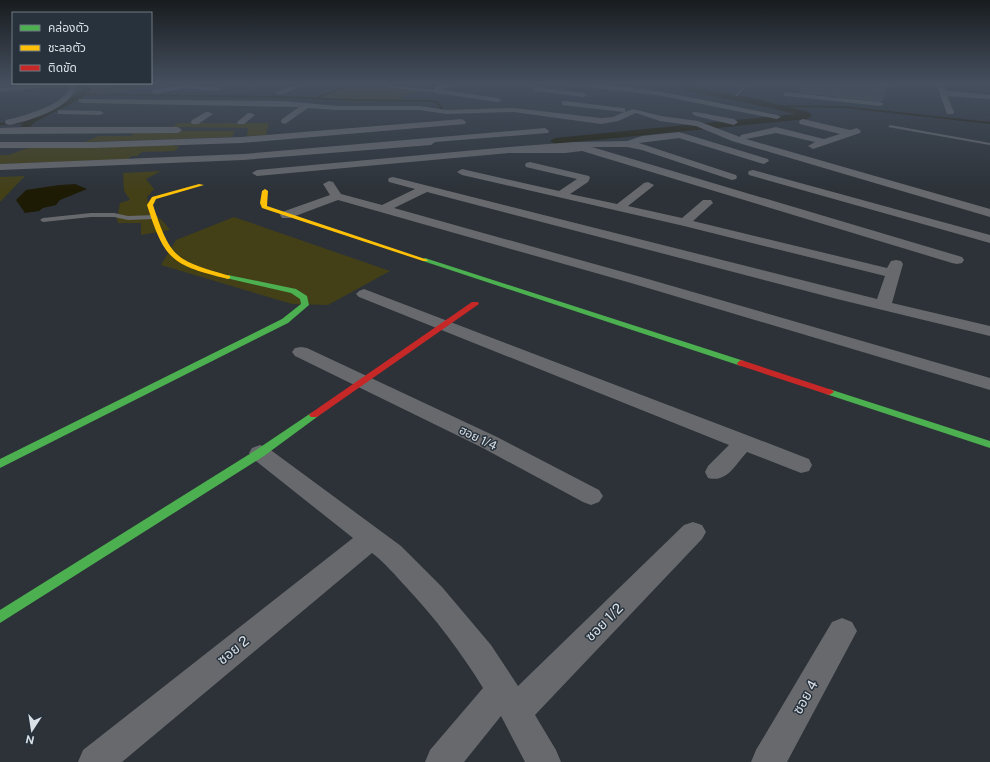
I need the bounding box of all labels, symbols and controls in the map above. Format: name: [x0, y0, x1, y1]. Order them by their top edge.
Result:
legend: [12, 12, 152, 84]
text: คล่องตัว: [48, 21, 89, 35]
text: ชะลอตัว: [48, 41, 86, 55]
text: ติดขัด: [48, 61, 77, 75]
street label: ฮอย 1/4: [457, 423, 500, 453]
street label: ซอย 1/2: [582, 600, 626, 644]
street label: ซอย 2: [214, 632, 252, 668]
street label: ซอย 4: [789, 677, 821, 717]
north arrow: [12, 710, 52, 750]
text: N: [24, 733, 35, 747]

